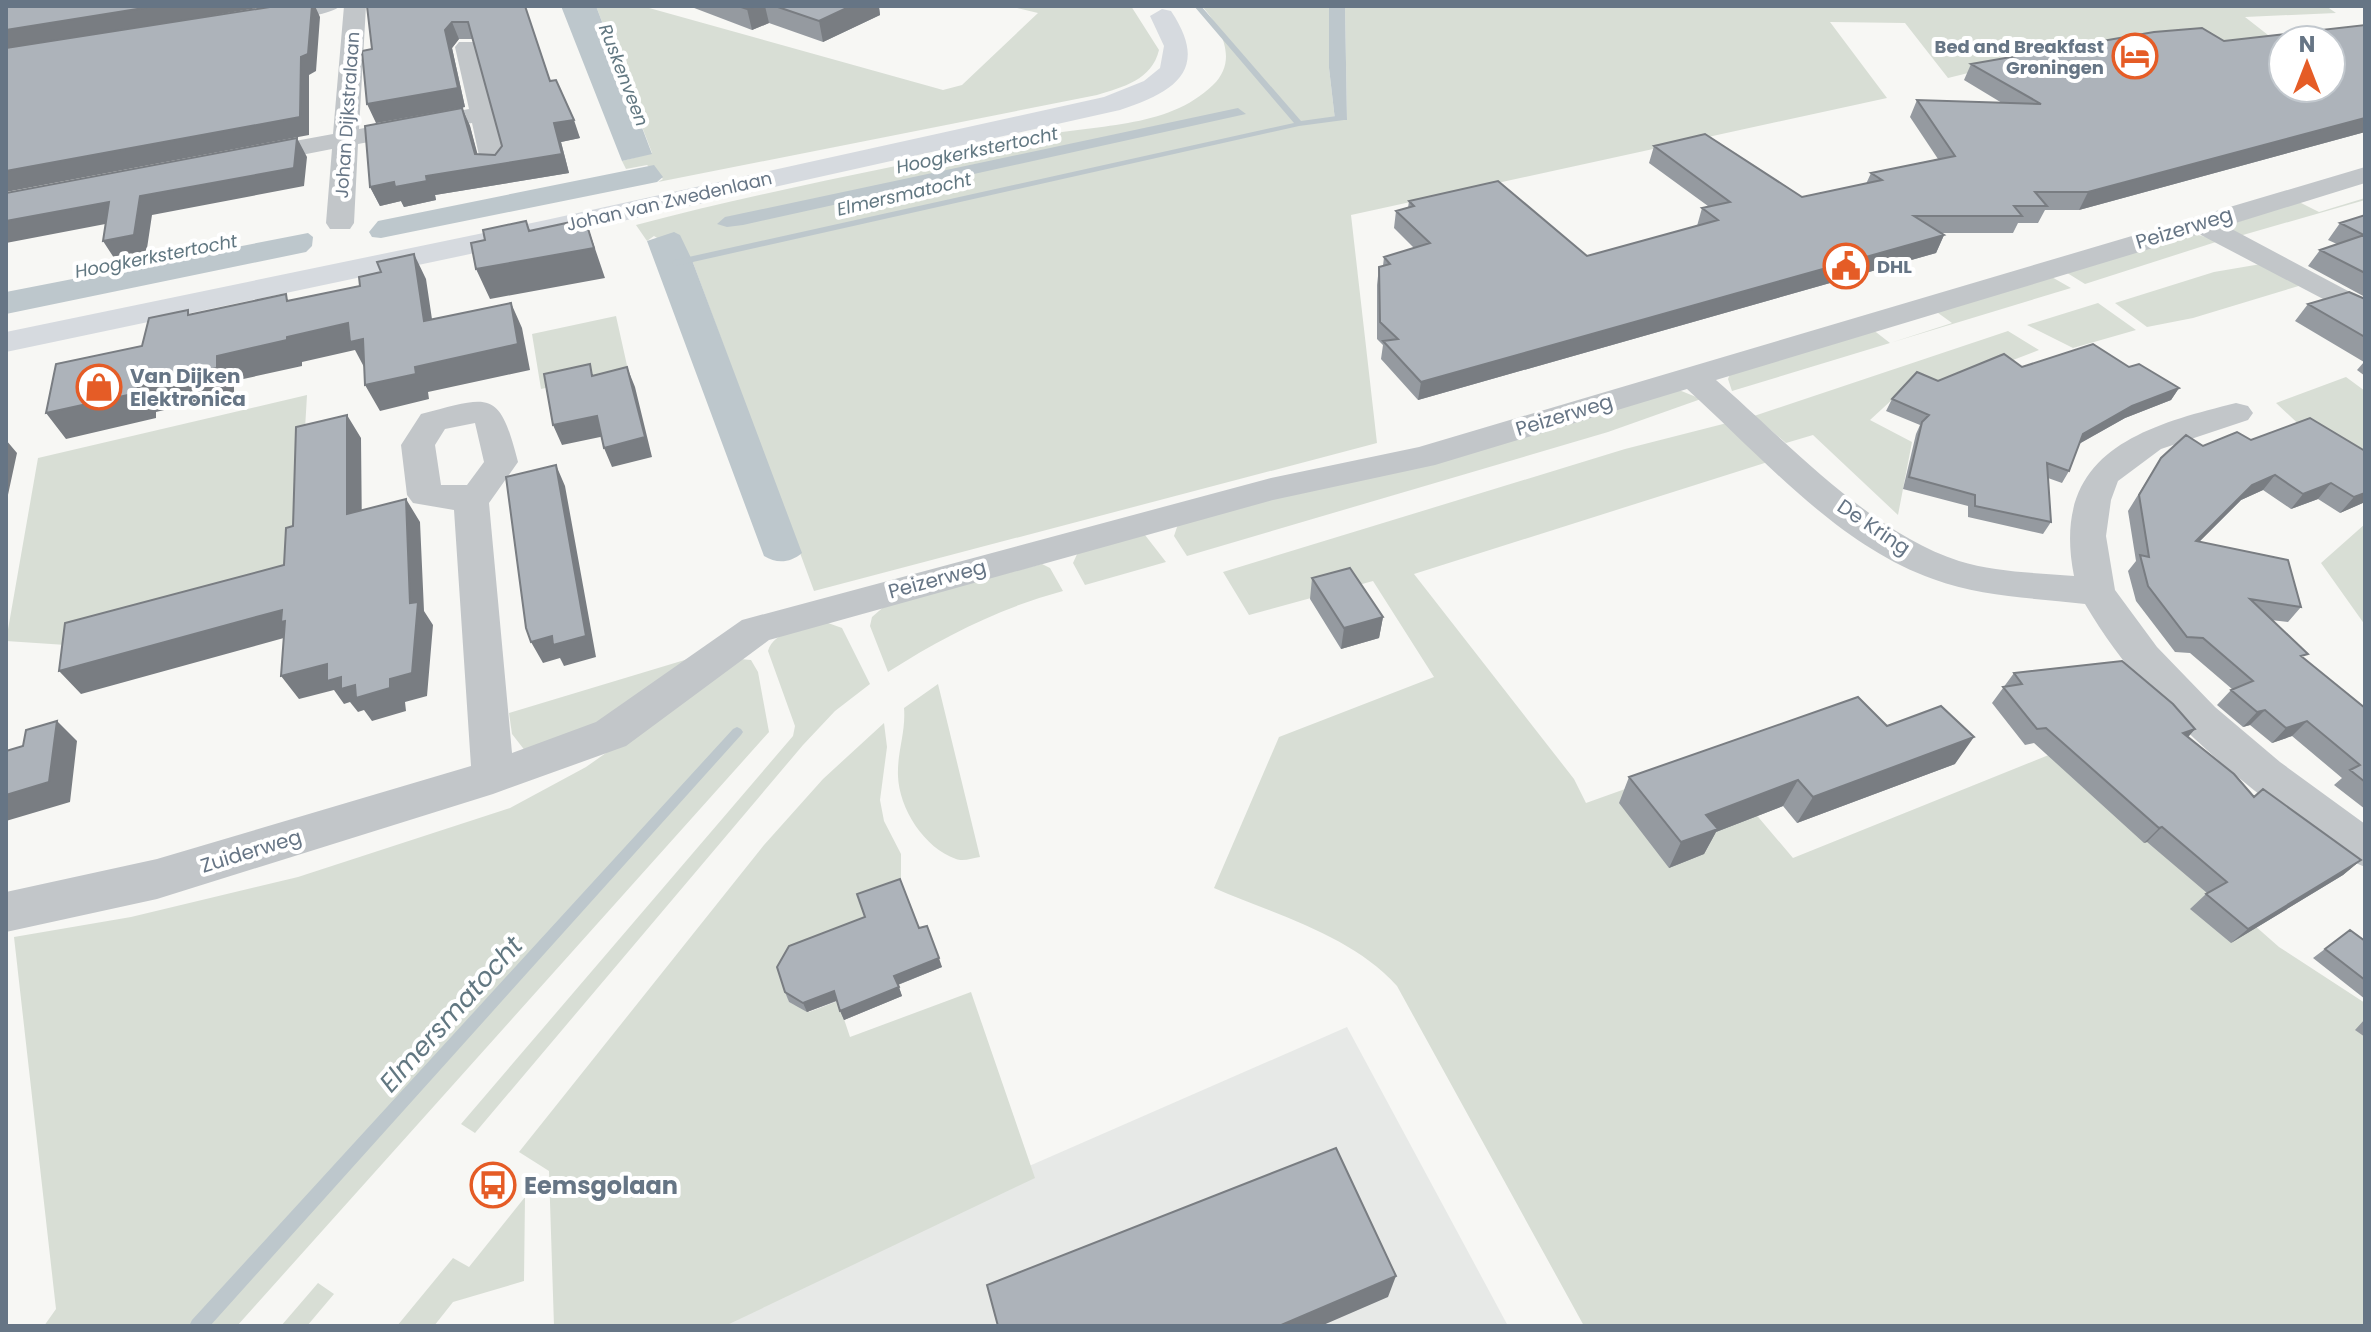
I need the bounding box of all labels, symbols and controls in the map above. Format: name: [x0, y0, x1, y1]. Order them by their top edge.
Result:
water label: Ruskenveen: [593, 20, 655, 130]
north arrow: [2267, 24, 2347, 104]
text: N: [2299, 29, 2315, 60]
street label: Johan Dijkstralaan: [329, 31, 365, 199]
hotel icon: Bed and Breakfast Groningen: [2111, 32, 2159, 80]
place label: Bed and Breakfast Groningen: [1935, 34, 2104, 80]
water label: Hoogkerkstertocht: [894, 121, 1061, 179]
street label: Johan van Zwedenlaan: [564, 165, 774, 237]
water label: Elmersmatocht: [834, 166, 974, 222]
street label: Peizerweg: [2132, 200, 2236, 256]
water label: Hoogkerkstertocht: [73, 228, 240, 284]
public building icon: DHL: [1822, 242, 1870, 290]
place label: DHL: [1877, 254, 1912, 279]
place label: Van Dijken Elektronica: [130, 362, 246, 413]
shop icon: Van Dijken Elektronica: [75, 363, 123, 411]
street label: Peizerweg: [1512, 387, 1616, 443]
street label: De Kring: [1832, 492, 1916, 562]
street label: Peizerweg: [885, 553, 989, 605]
street label: Zuiderweg: [197, 822, 305, 880]
water label: Elmersmatocht: [371, 928, 531, 1100]
bus stop icon: Eemsgolaan: [469, 1161, 517, 1209]
place label: Eemsgolaan: [524, 1169, 678, 1202]

